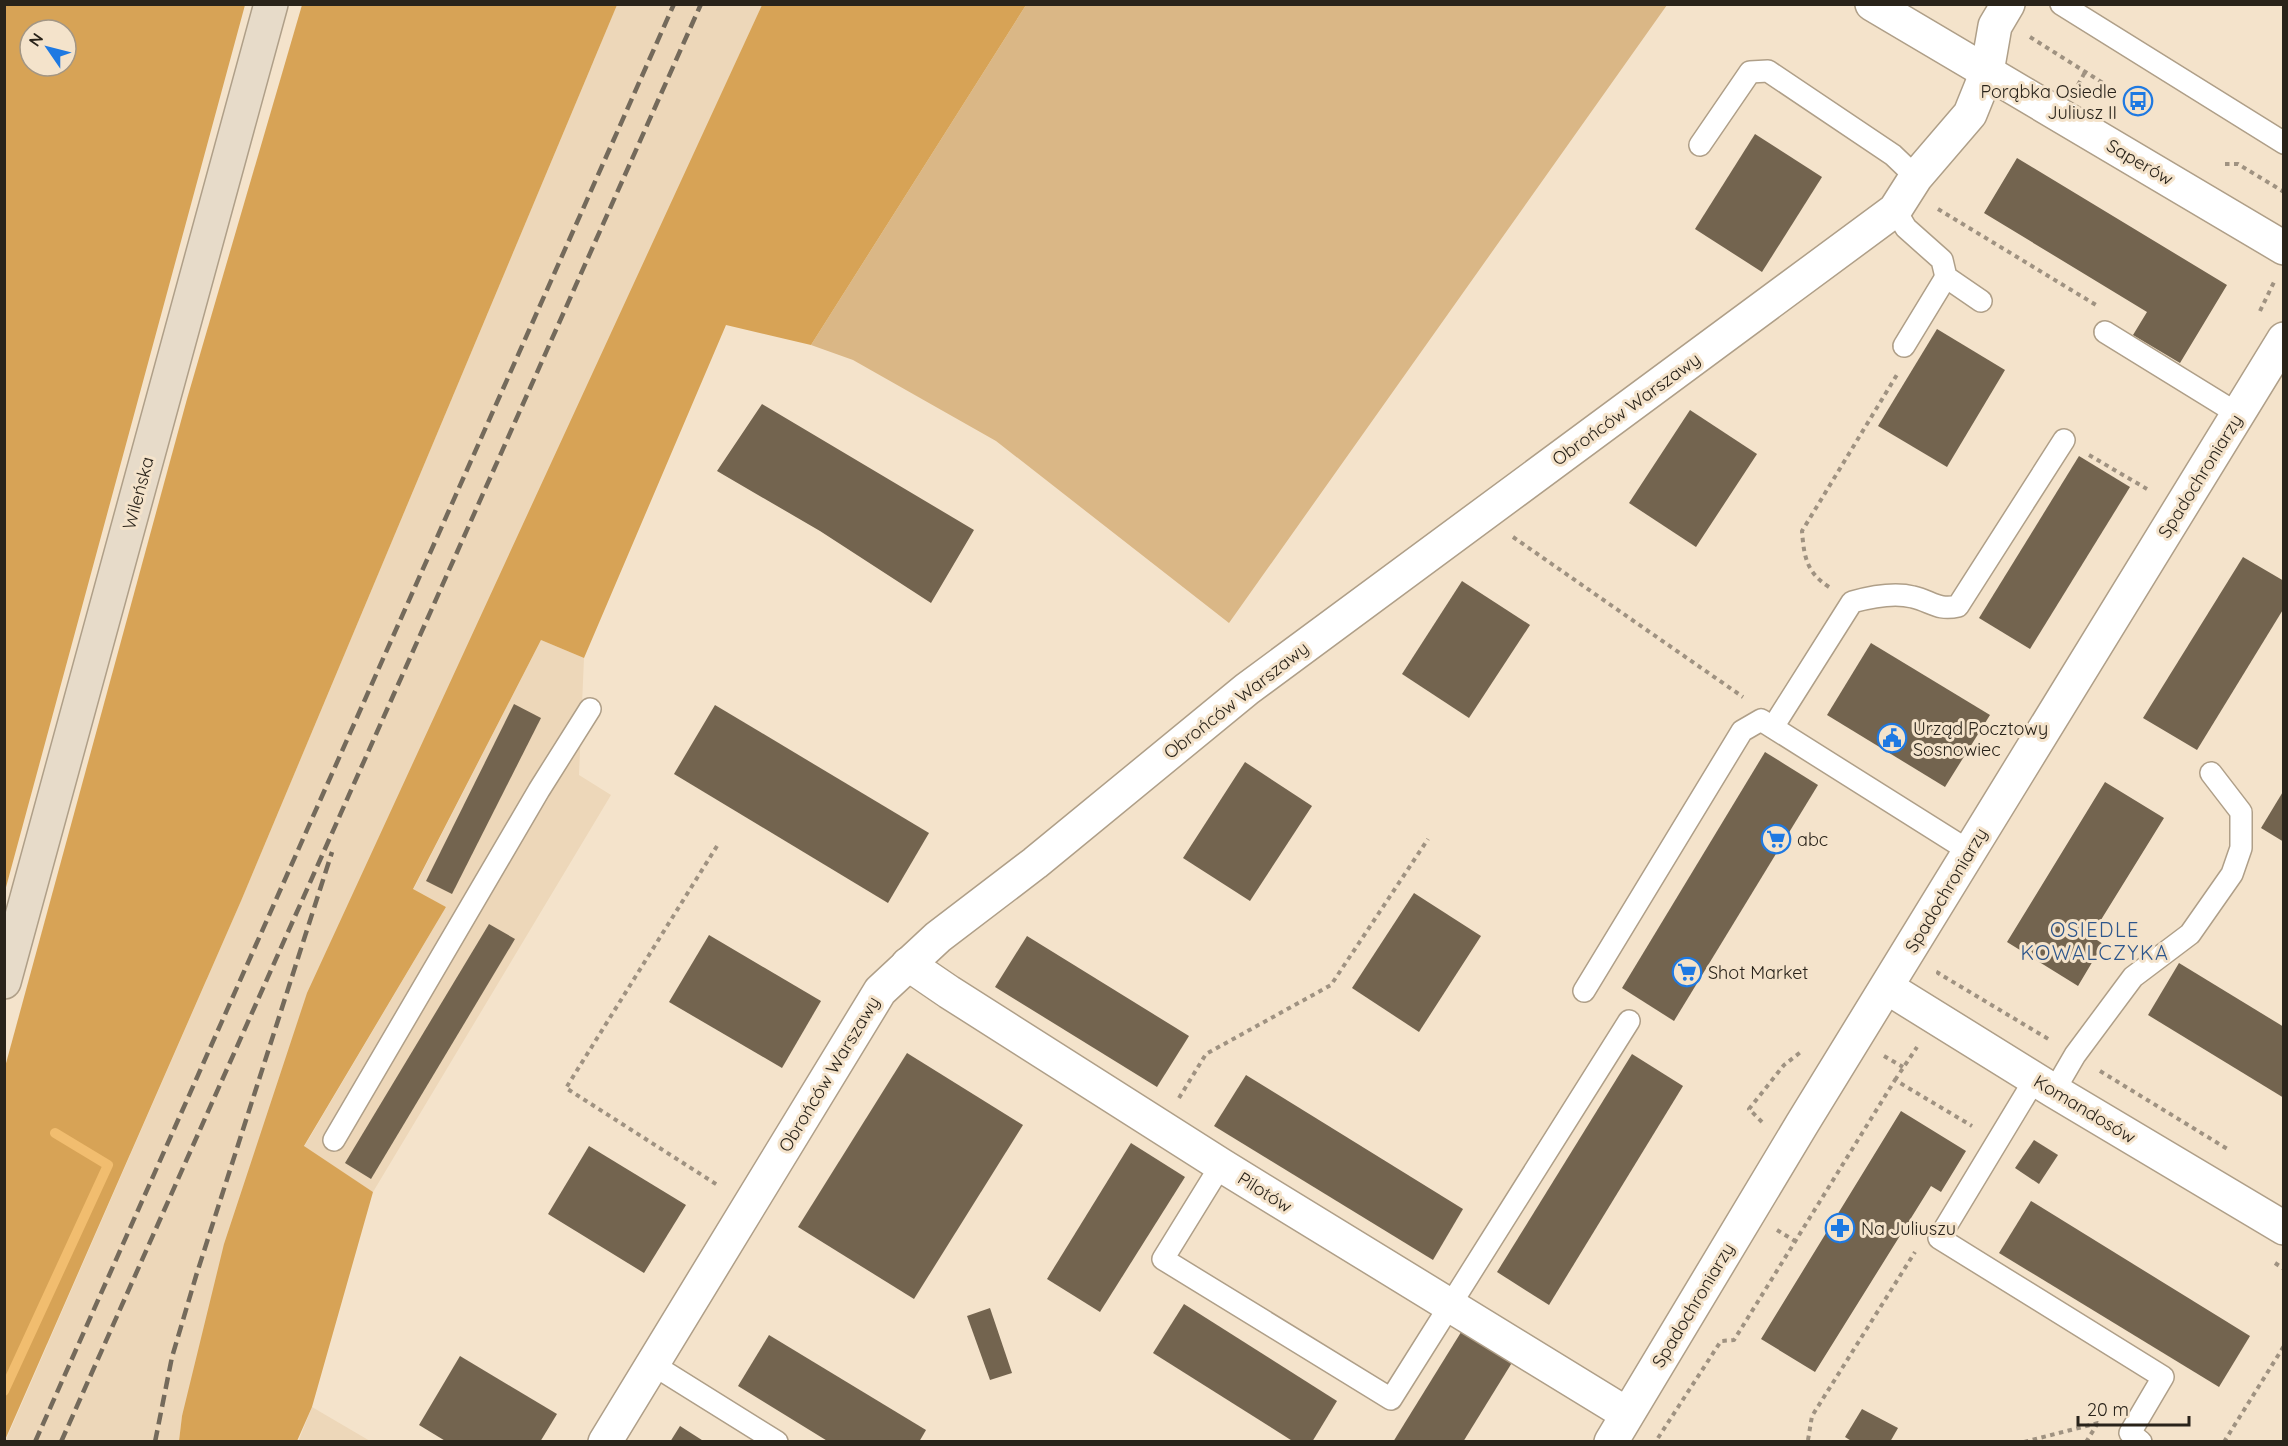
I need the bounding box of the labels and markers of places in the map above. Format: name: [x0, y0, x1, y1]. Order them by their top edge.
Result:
place label: Porąbka Osiedle Juliusz II: [1980, 80, 2117, 124]
bus stop icon: Porąbka Osiedle Juliusz II: [2122, 85, 2154, 117]
place label: Urząd Pocztowy Sosnowiec: [1913, 717, 2048, 761]
public building icon: Urząd Pocztowy Sosnowiec: [1876, 722, 1908, 754]
supermarket icon: abc: [1760, 823, 1792, 855]
place label: abc: [1797, 828, 1828, 851]
supermarket icon: Shot Market: [1671, 956, 1703, 988]
place label: Shot Market: [1708, 961, 1808, 984]
pharmacy icon: Na Juliuszu: [1824, 1212, 1856, 1244]
place label: Na Juliuszu: [1861, 1217, 1956, 1240]

